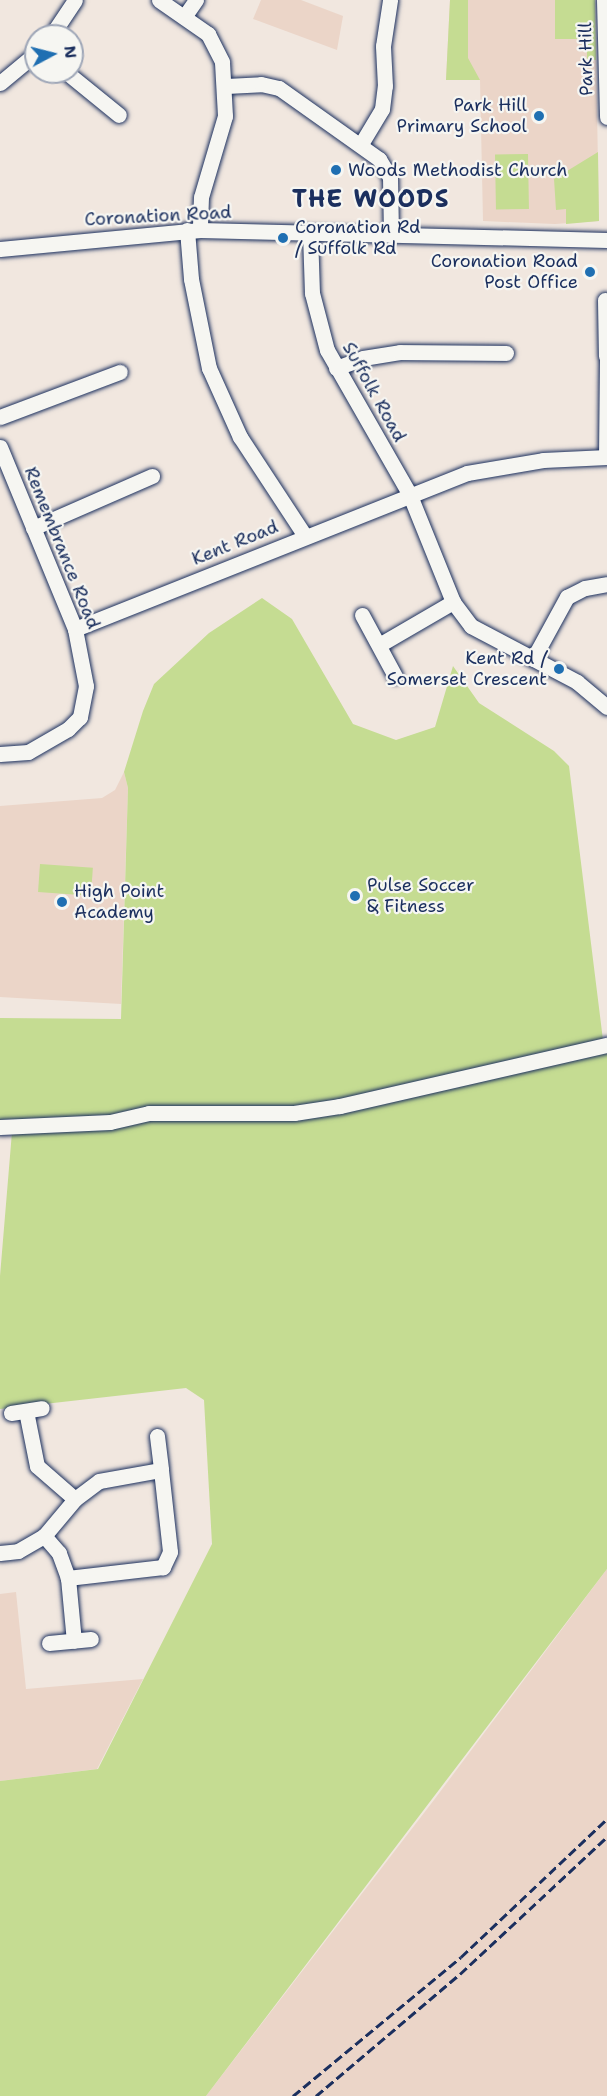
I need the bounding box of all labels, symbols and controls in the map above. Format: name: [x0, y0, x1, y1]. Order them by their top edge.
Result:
street label: Park Hill: [575, 22, 597, 96]
north arrow: [24, 24, 84, 84]
text: N: [59, 44, 82, 60]
place label: Park Hill Primary School: [397, 95, 527, 138]
marker: Park Hill Primary School: [532, 109, 546, 123]
place label: Woods Methodist Church: [348, 159, 568, 181]
marker: Woods Methodist Church: [329, 163, 343, 177]
district label: THE WOODS: [292, 186, 450, 214]
street label: Coronation Road: [84, 201, 232, 231]
place label: Coronation Rd / Suffolk Rd: [295, 217, 420, 260]
marker: Coronation Rd / Suffolk Rd: [276, 231, 290, 245]
place label: Coronation Road Post Office: [431, 251, 578, 294]
marker: Coronation Road Post Office: [583, 265, 597, 279]
street label: Suffolk Road: [338, 338, 410, 446]
street label: Remembrance Road: [20, 464, 104, 632]
street label: Kent Road: [189, 516, 281, 570]
place label: Kent Rd / Somerset Crescent: [387, 648, 547, 690]
marker: Kent Rd / Somerset Crescent: [552, 662, 566, 676]
place label: Pulse Soccer & Fitness: [367, 875, 475, 918]
place label: High Point Academy: [74, 881, 164, 924]
marker: Pulse Soccer & Fitness: [348, 889, 362, 903]
marker: High Point Academy: [55, 895, 69, 909]

